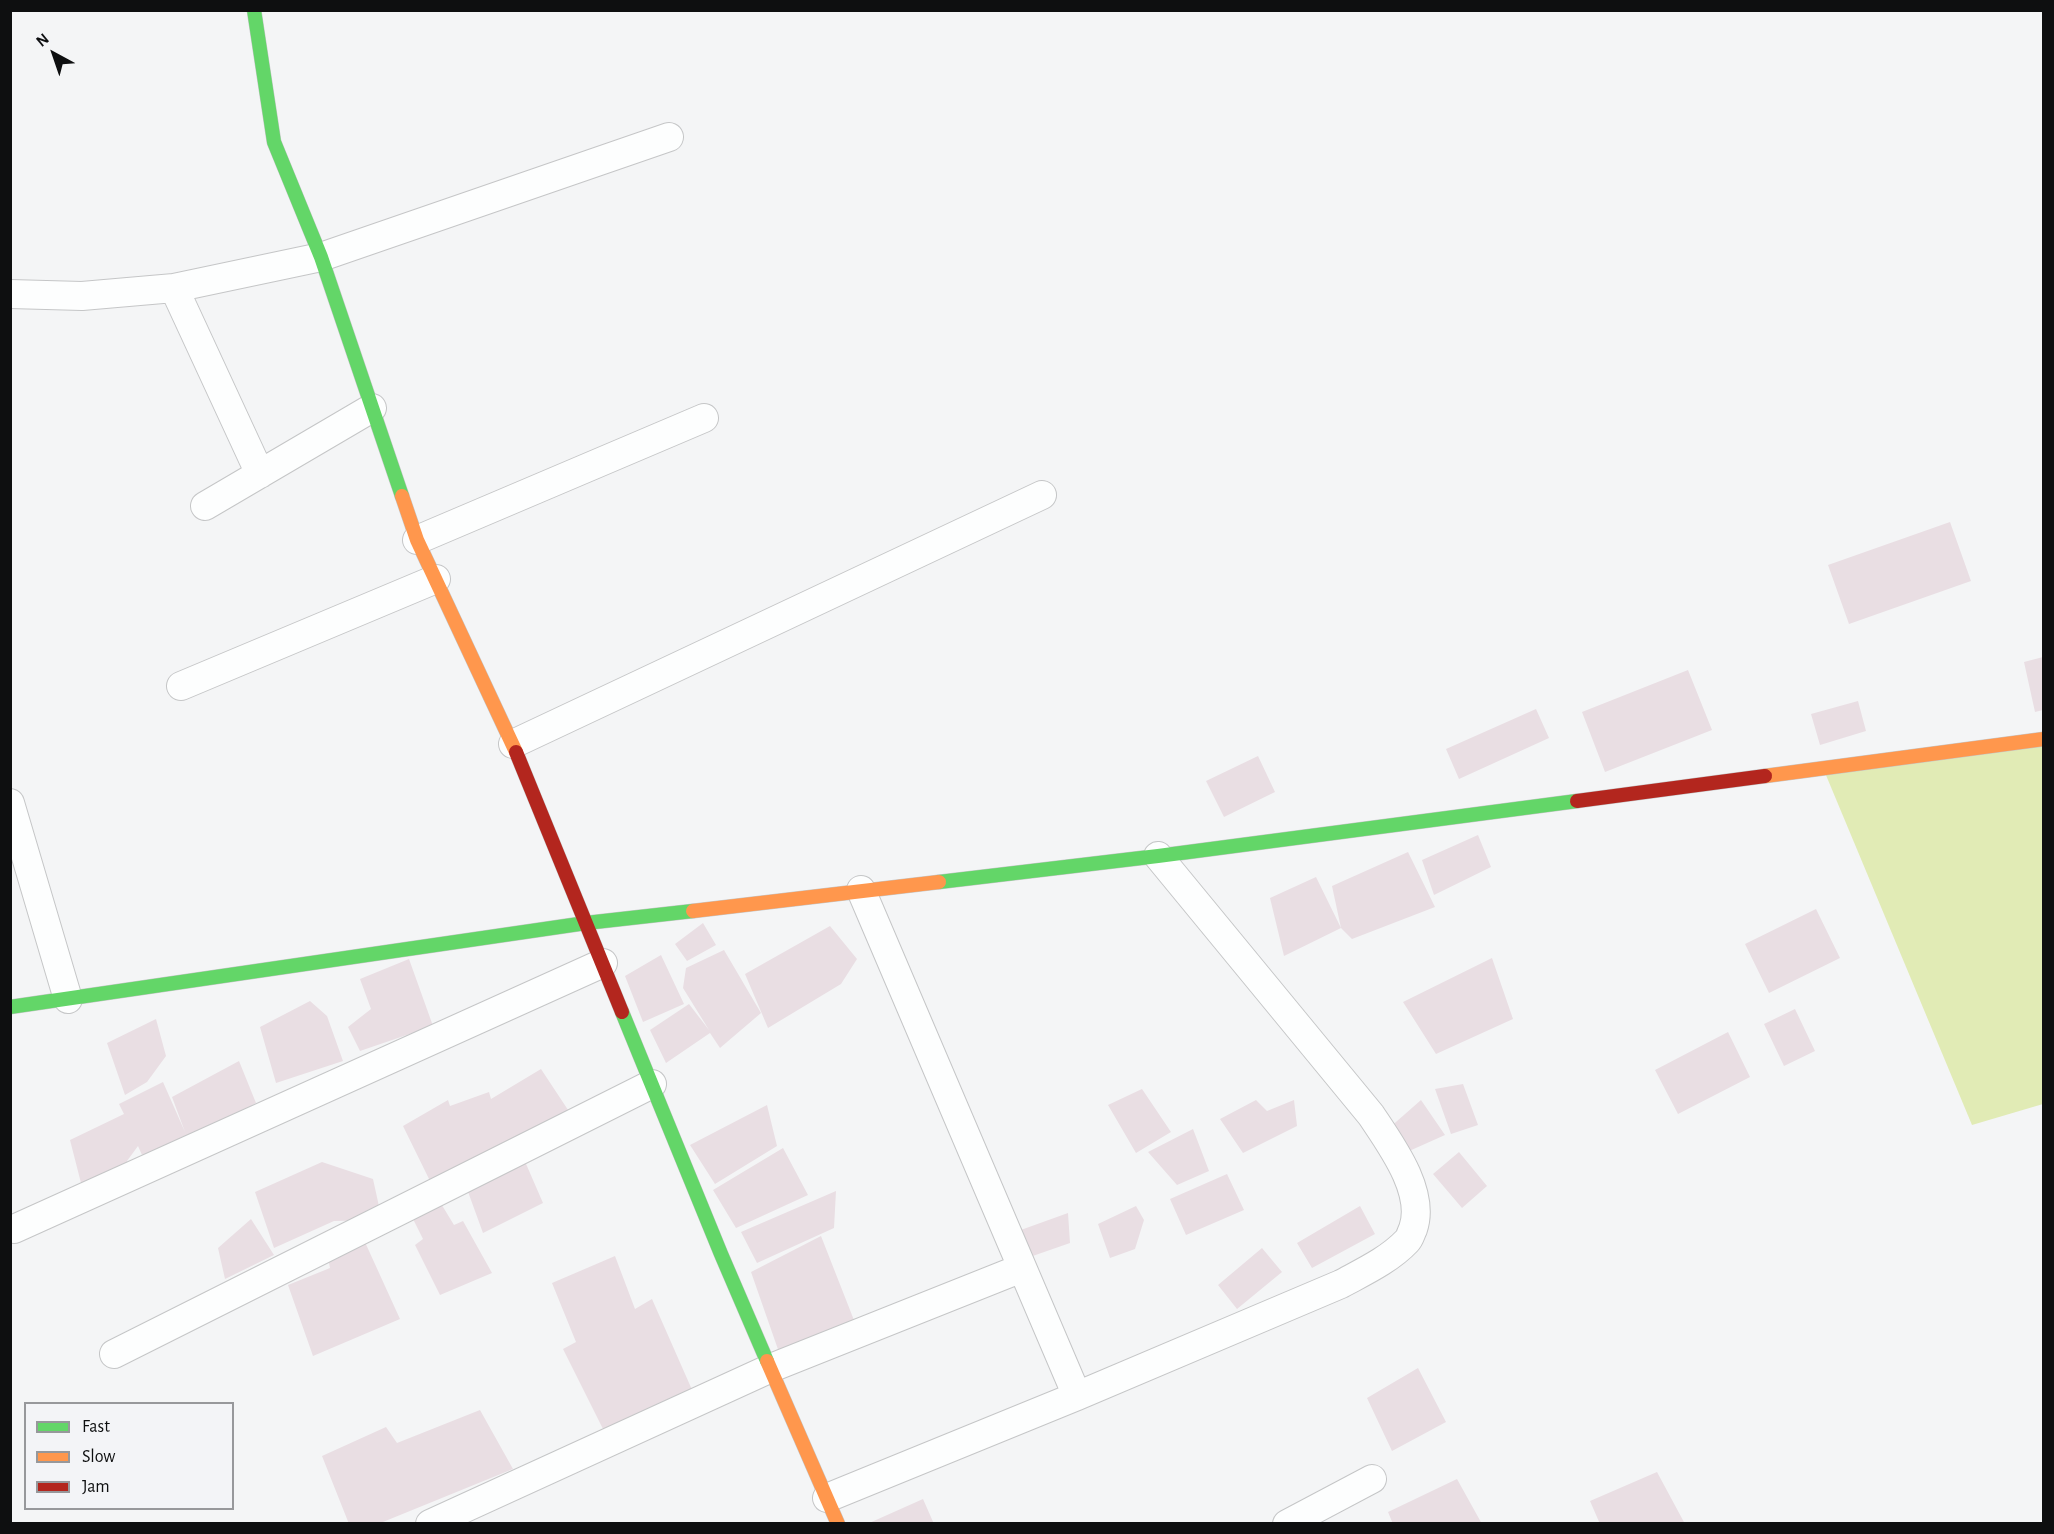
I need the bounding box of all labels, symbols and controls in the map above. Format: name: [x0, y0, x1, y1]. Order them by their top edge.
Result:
north arrow: [24, 24, 84, 84]
text: N: [33, 31, 52, 50]
legend: [24, 1402, 234, 1510]
text: Fast: [82, 1418, 110, 1436]
text: Slow: [82, 1448, 115, 1466]
text: Jam: [82, 1478, 110, 1496]

